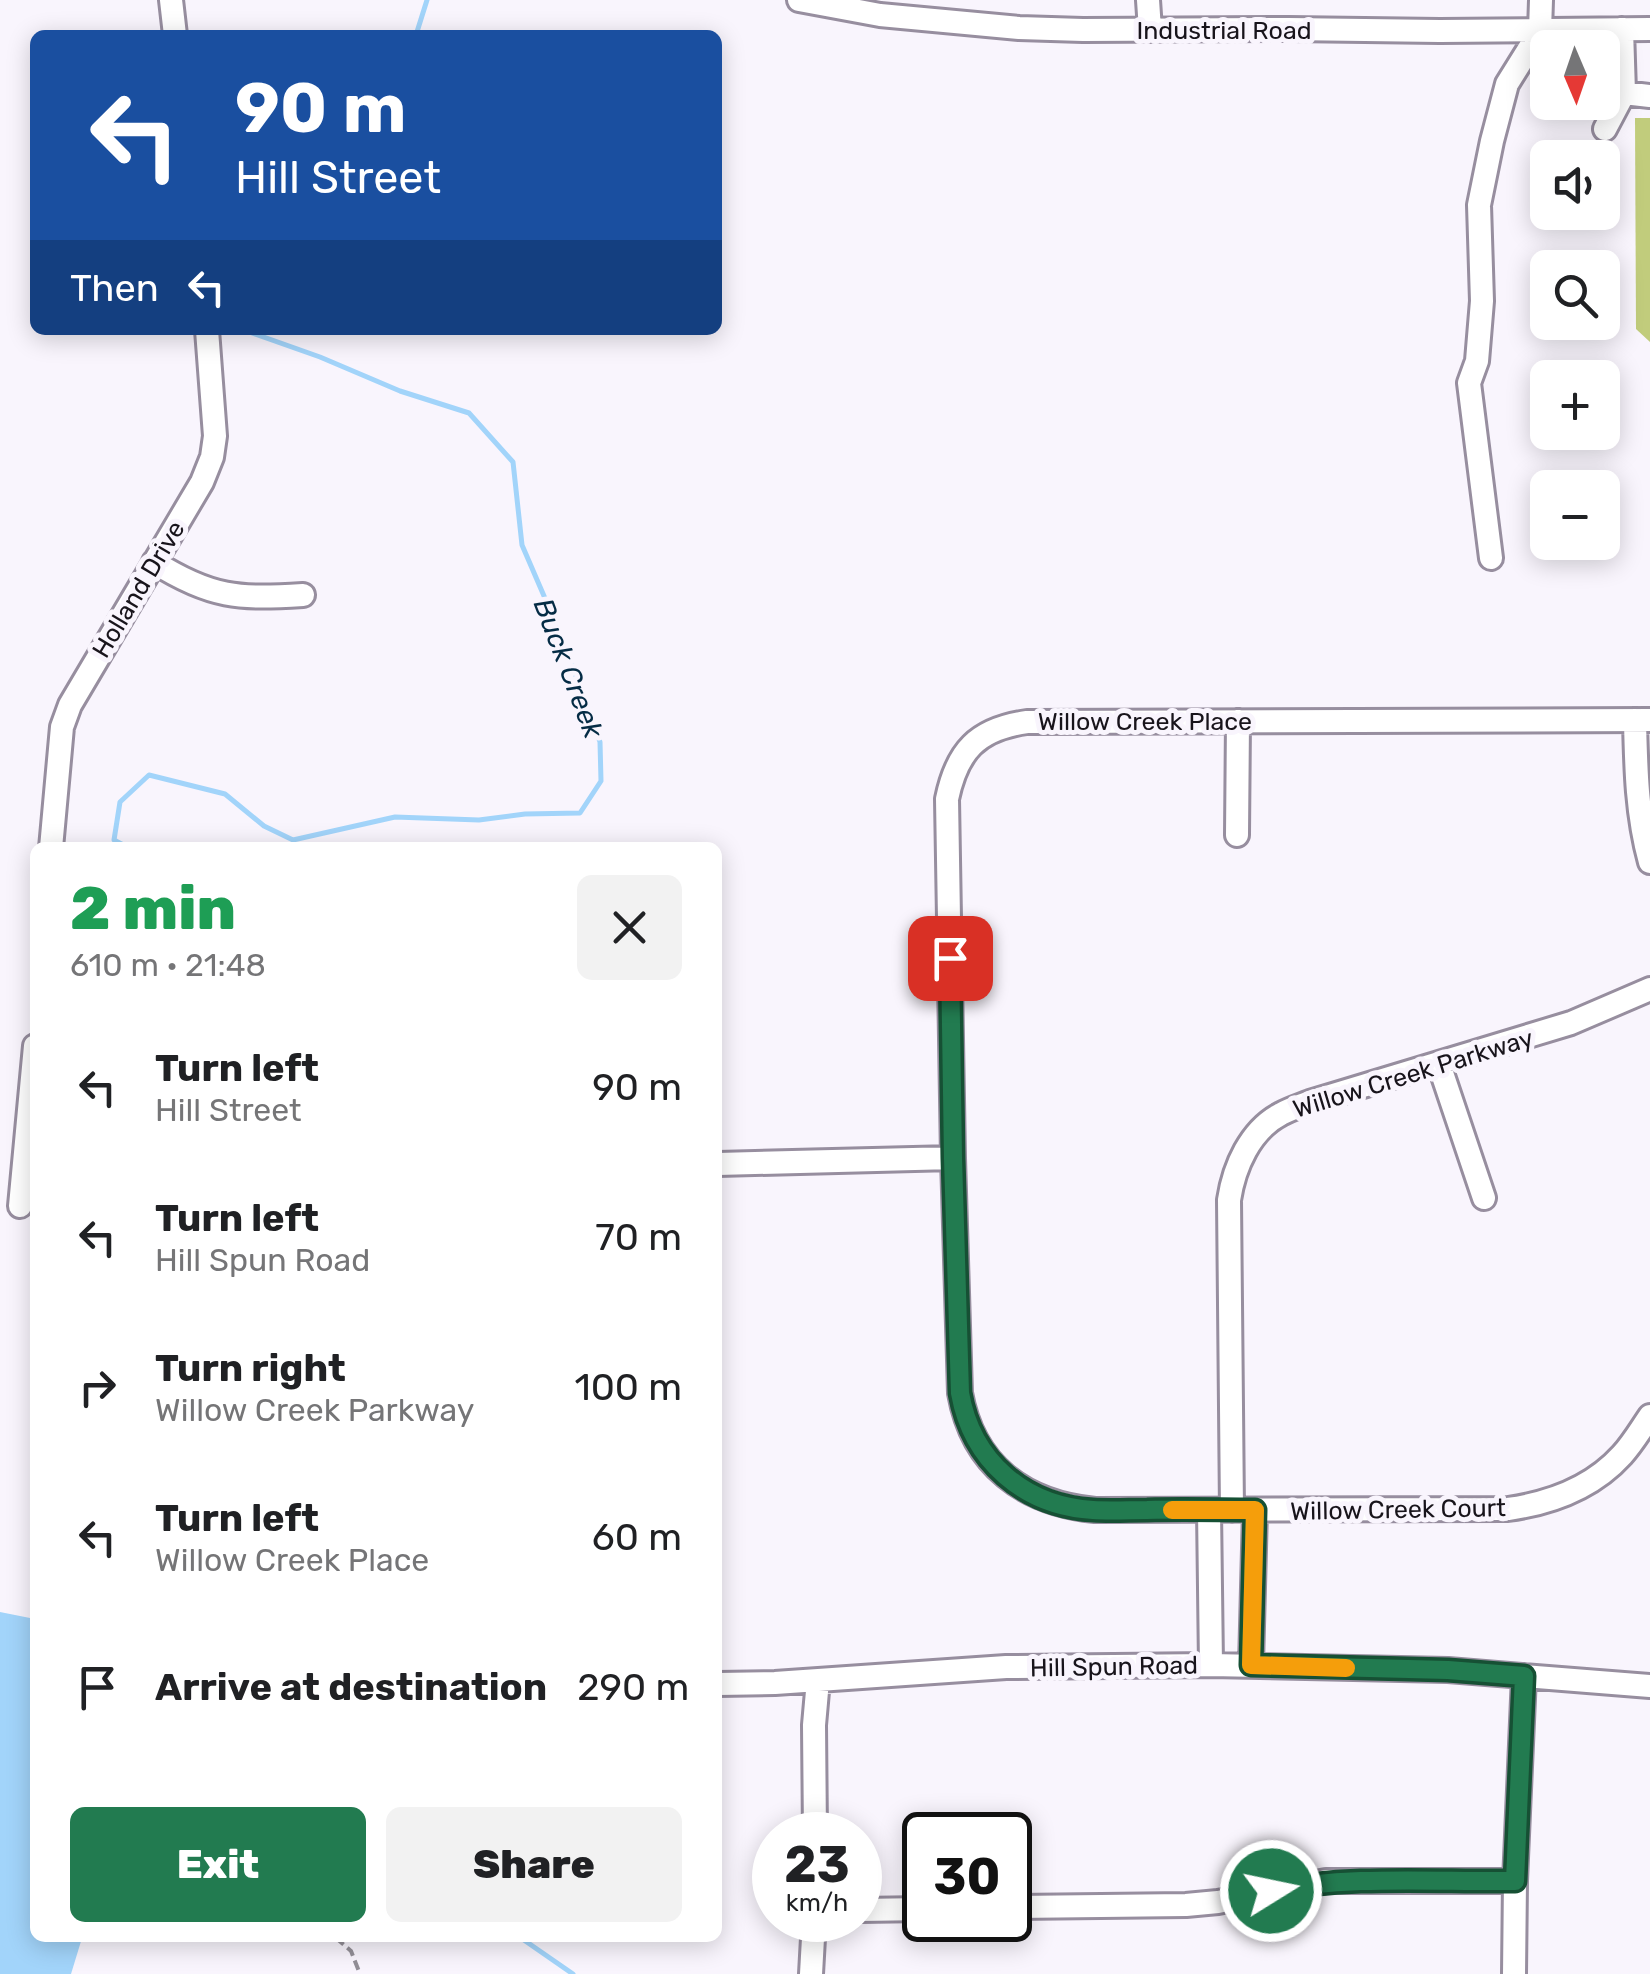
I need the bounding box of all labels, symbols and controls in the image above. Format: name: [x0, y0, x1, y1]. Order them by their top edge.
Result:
street label: Industrial Road: [1136, 16, 1312, 45]
north arrow: [1530, 30, 1620, 120]
map controls: [1530, 30, 1620, 560]
text: 90 m: [235, 67, 407, 150]
icon: left: [70, 70, 200, 200]
button: sound: [1530, 140, 1620, 230]
text: Hill Street: [235, 151, 441, 204]
button: search: [1530, 250, 1620, 340]
icon: left: [179, 260, 234, 315]
text: Then: [70, 265, 159, 311]
button: +: [1530, 360, 1620, 450]
button: −: [1530, 470, 1620, 560]
street label: Holland Drive: [86, 516, 191, 663]
water label: Buck Creek: [527, 594, 610, 743]
street label: Willow Creek Place: [1038, 707, 1252, 736]
text: 2 min: [70, 873, 236, 944]
button: close: [577, 875, 682, 980]
pin: [908, 916, 993, 1001]
icon: arrive: [923, 931, 978, 986]
text: 610 m · 21:48: [70, 946, 266, 984]
street label: Willow Creek Parkway: [1290, 1023, 1537, 1124]
text: Turn left: [155, 1045, 319, 1091]
icon: left: [70, 1060, 125, 1115]
text: 90 m: [592, 1064, 682, 1110]
text: Hill Street: [155, 1091, 302, 1129]
text: Turn left: [155, 1195, 319, 1241]
icon: left: [70, 1210, 125, 1265]
text: 70 m: [595, 1214, 682, 1260]
text: Hill Spun Road: [155, 1241, 370, 1279]
text: Turn right: [155, 1345, 346, 1391]
icon: right: [70, 1360, 125, 1415]
text: 100 m: [574, 1364, 682, 1410]
text: Willow Creek Parkway: [155, 1391, 474, 1429]
street label: Willow Creek Court: [1290, 1493, 1506, 1526]
text: Turn left: [155, 1495, 319, 1541]
icon: left: [70, 1510, 125, 1565]
text: 60 m: [592, 1514, 682, 1560]
text: Willow Creek Place: [155, 1541, 429, 1579]
street label: Hill Spun Road: [1030, 1651, 1198, 1682]
icon: arrive: [70, 1660, 125, 1715]
text: Arrive at destination: [155, 1664, 547, 1710]
text: 290 m: [577, 1664, 689, 1710]
button: Exit: [70, 1807, 366, 1922]
button: Share: [386, 1807, 682, 1922]
speed limit sign: 30: [902, 1812, 1032, 1942]
text: 23: [784, 1835, 850, 1895]
position arrow: [1219, 1839, 1323, 1943]
text: km/h: [786, 1888, 848, 1917]

